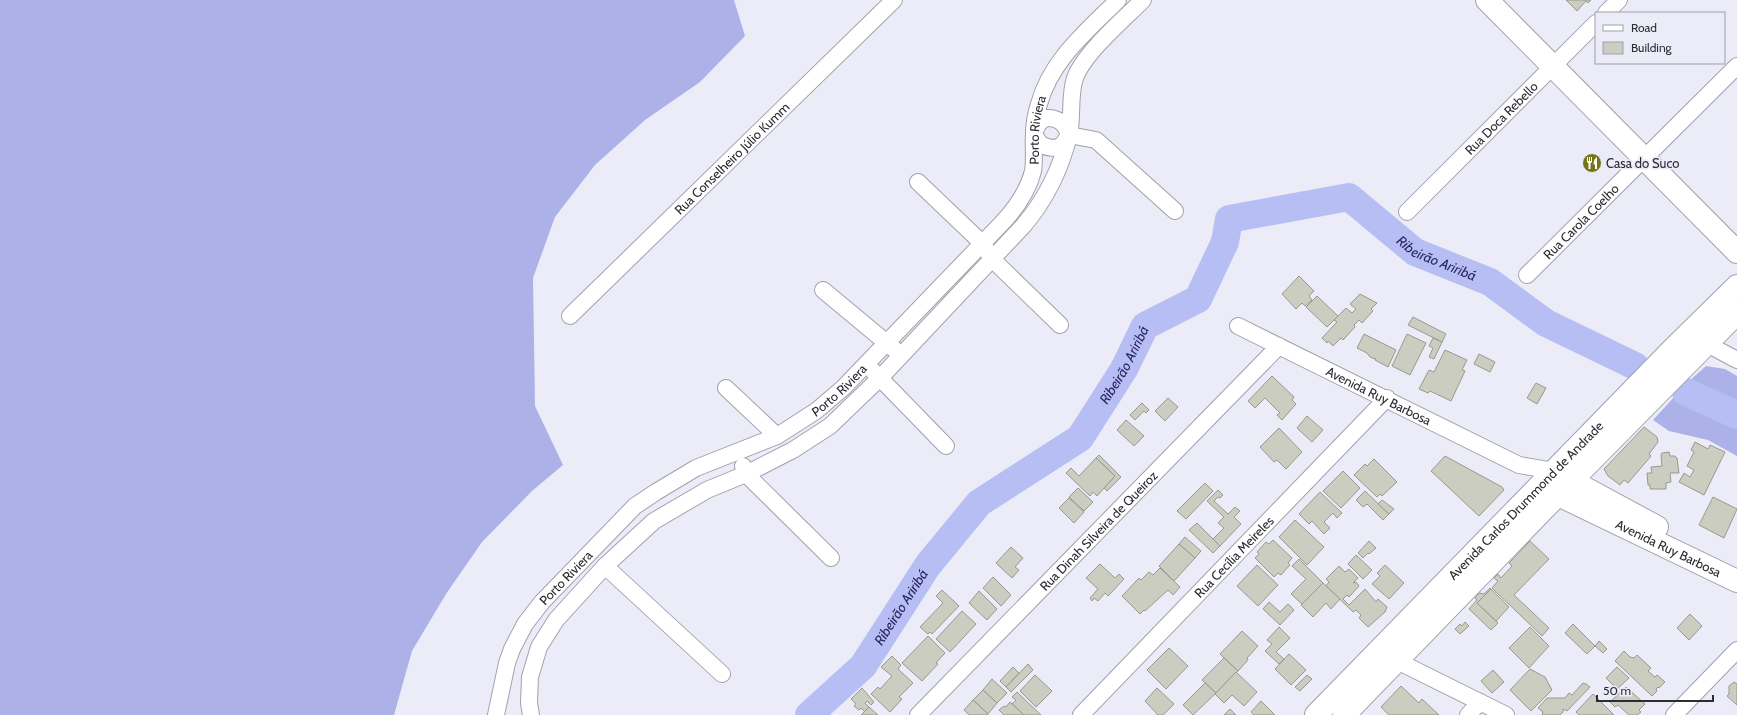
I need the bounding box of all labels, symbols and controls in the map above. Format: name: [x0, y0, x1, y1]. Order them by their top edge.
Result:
legend: [1595, 12, 1725, 64]
text: Road: [1631, 20, 1657, 35]
text: Building: [1631, 40, 1673, 55]
street label: Rua Doca Rebello: [1461, 78, 1541, 158]
street label: Porto Riviera: [1026, 93, 1049, 165]
street label: Rua Conselheiro Júlio Kumm: [671, 99, 793, 218]
restaurant icon: Casa do Suco: [1581, 152, 1603, 174]
place label: Casa do Suco: [1606, 155, 1679, 171]
street label: Rua Carola Coelho: [1540, 180, 1622, 262]
water label: Ribeirão Ariribá: [1393, 231, 1479, 285]
water label: Ribeirão Ariribá: [1095, 323, 1153, 407]
street label: Porto Riviera: [809, 360, 870, 420]
street label: Avenida Ruy Barbosa: [1324, 363, 1435, 429]
street label: Avenida Carlos Drummond de Andrade: [1445, 417, 1607, 583]
street label: Rua Dinah Silveira de Queiroz: [1036, 467, 1161, 594]
street label: Rua Cecília Meireles: [1191, 512, 1277, 601]
street label: Avenida Ruy Barbosa: [1613, 516, 1725, 581]
street label: Porto Riviera: [536, 546, 596, 608]
water label: Ribeirão Ariribá: [870, 566, 932, 648]
scale bar: [1597, 677, 1713, 703]
text: 50 m: [1603, 683, 1631, 698]

